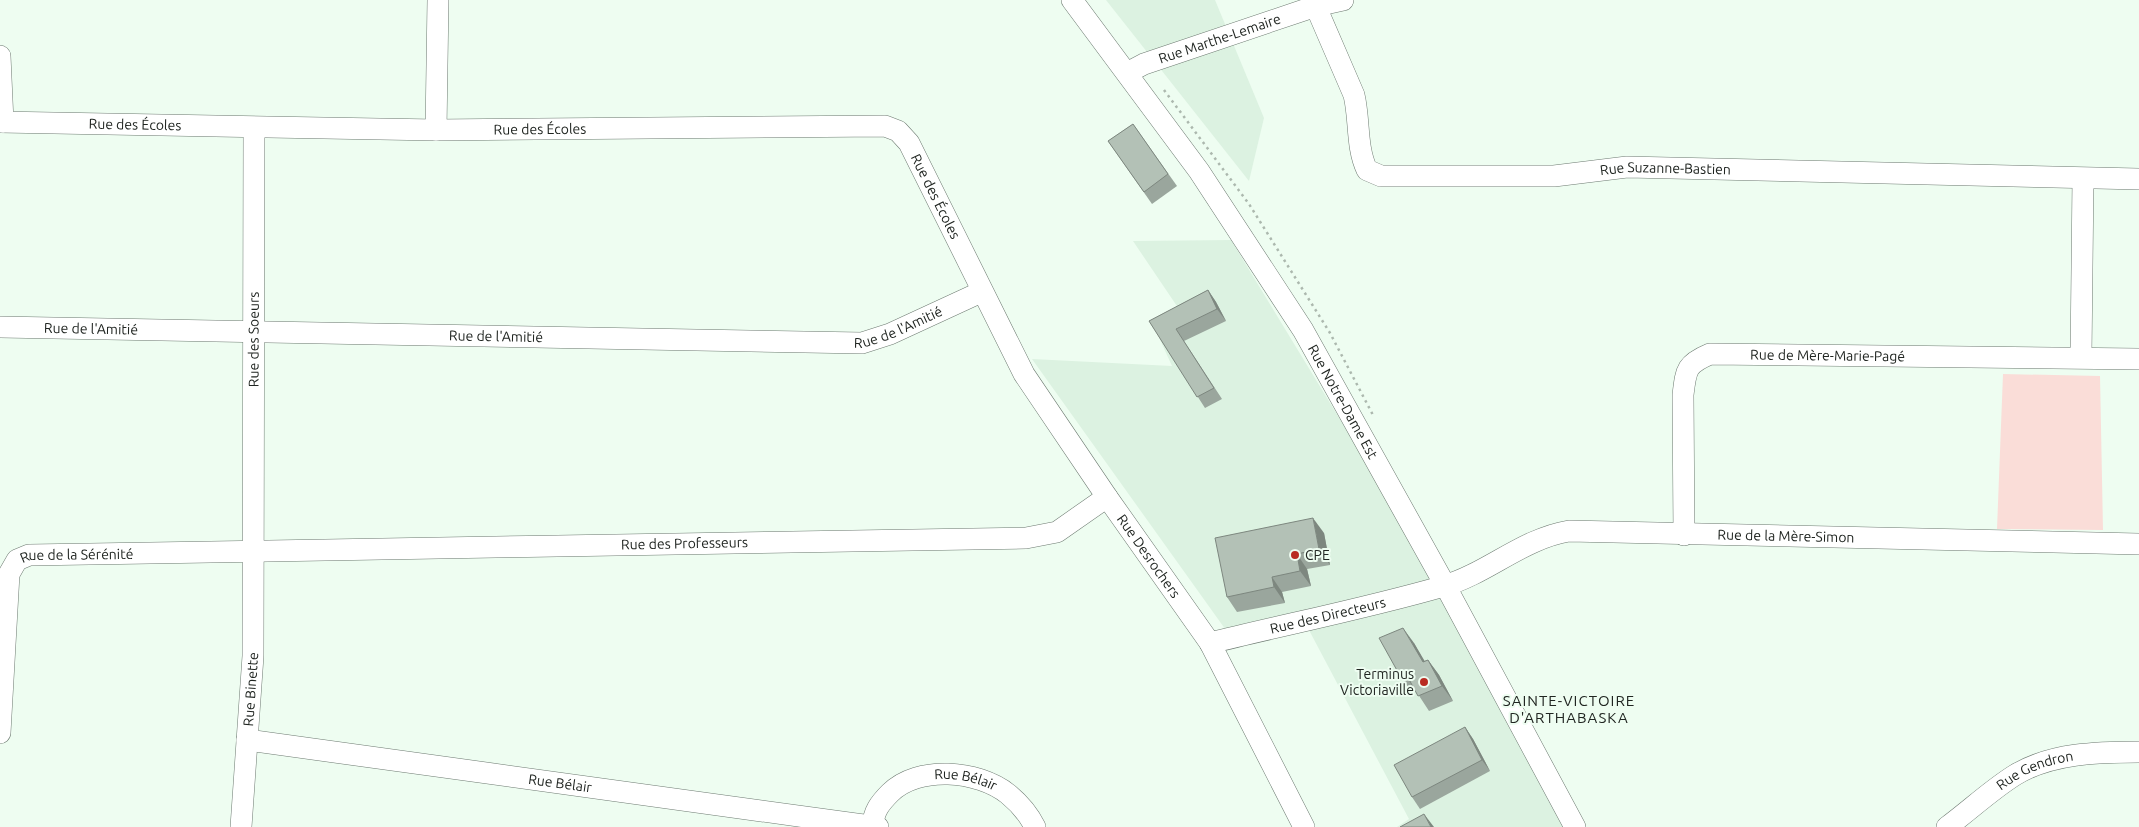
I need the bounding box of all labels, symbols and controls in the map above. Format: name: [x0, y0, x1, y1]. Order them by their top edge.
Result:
street label: Rue Marthe-Lemaire: [1156, 10, 1283, 67]
street label: Rue des Écoles: [88, 116, 182, 133]
street label: Rue des Écoles: [493, 120, 586, 137]
street label: Rue des Écoles: [908, 151, 963, 242]
street label: Rue Suzanne-Bastien: [1599, 159, 1731, 178]
street label: Rue des Soeurs: [246, 292, 262, 387]
street label: Rue de l'Amitié: [854, 303, 945, 351]
street label: Rue de l'Amitié: [44, 320, 138, 338]
street label: Rue de l'Amitié: [449, 327, 543, 345]
street label: Rue Notre-Dame Est: [1305, 342, 1381, 462]
street label: Rue de Mère-Marie-Pagé: [1750, 346, 1905, 364]
street label: Rue Desrochers: [1114, 511, 1184, 601]
street label: Rue de la Mère-Simon: [1717, 526, 1855, 546]
street label: Rue des Professeurs: [621, 534, 748, 553]
street label: Rue de la Sérénité: [17, 546, 134, 566]
place label: CPE: [1305, 547, 1330, 563]
marker: CPE: [1289, 549, 1301, 561]
street label: Rue des Directeurs: [1268, 594, 1387, 637]
street label: Rue Binette: [240, 652, 261, 727]
place label: Terminus Victoriaville: [1340, 666, 1414, 698]
marker: Terminus Victoriaville: [1418, 676, 1430, 688]
district label: SAINTE-VICTOIRE D'ARTHABASKA: [1503, 692, 1635, 726]
street label: Rue Gendron: [1993, 748, 2074, 793]
street label: Rue Bélair: [934, 766, 1000, 794]
street label: Rue Bélair: [527, 771, 593, 796]

